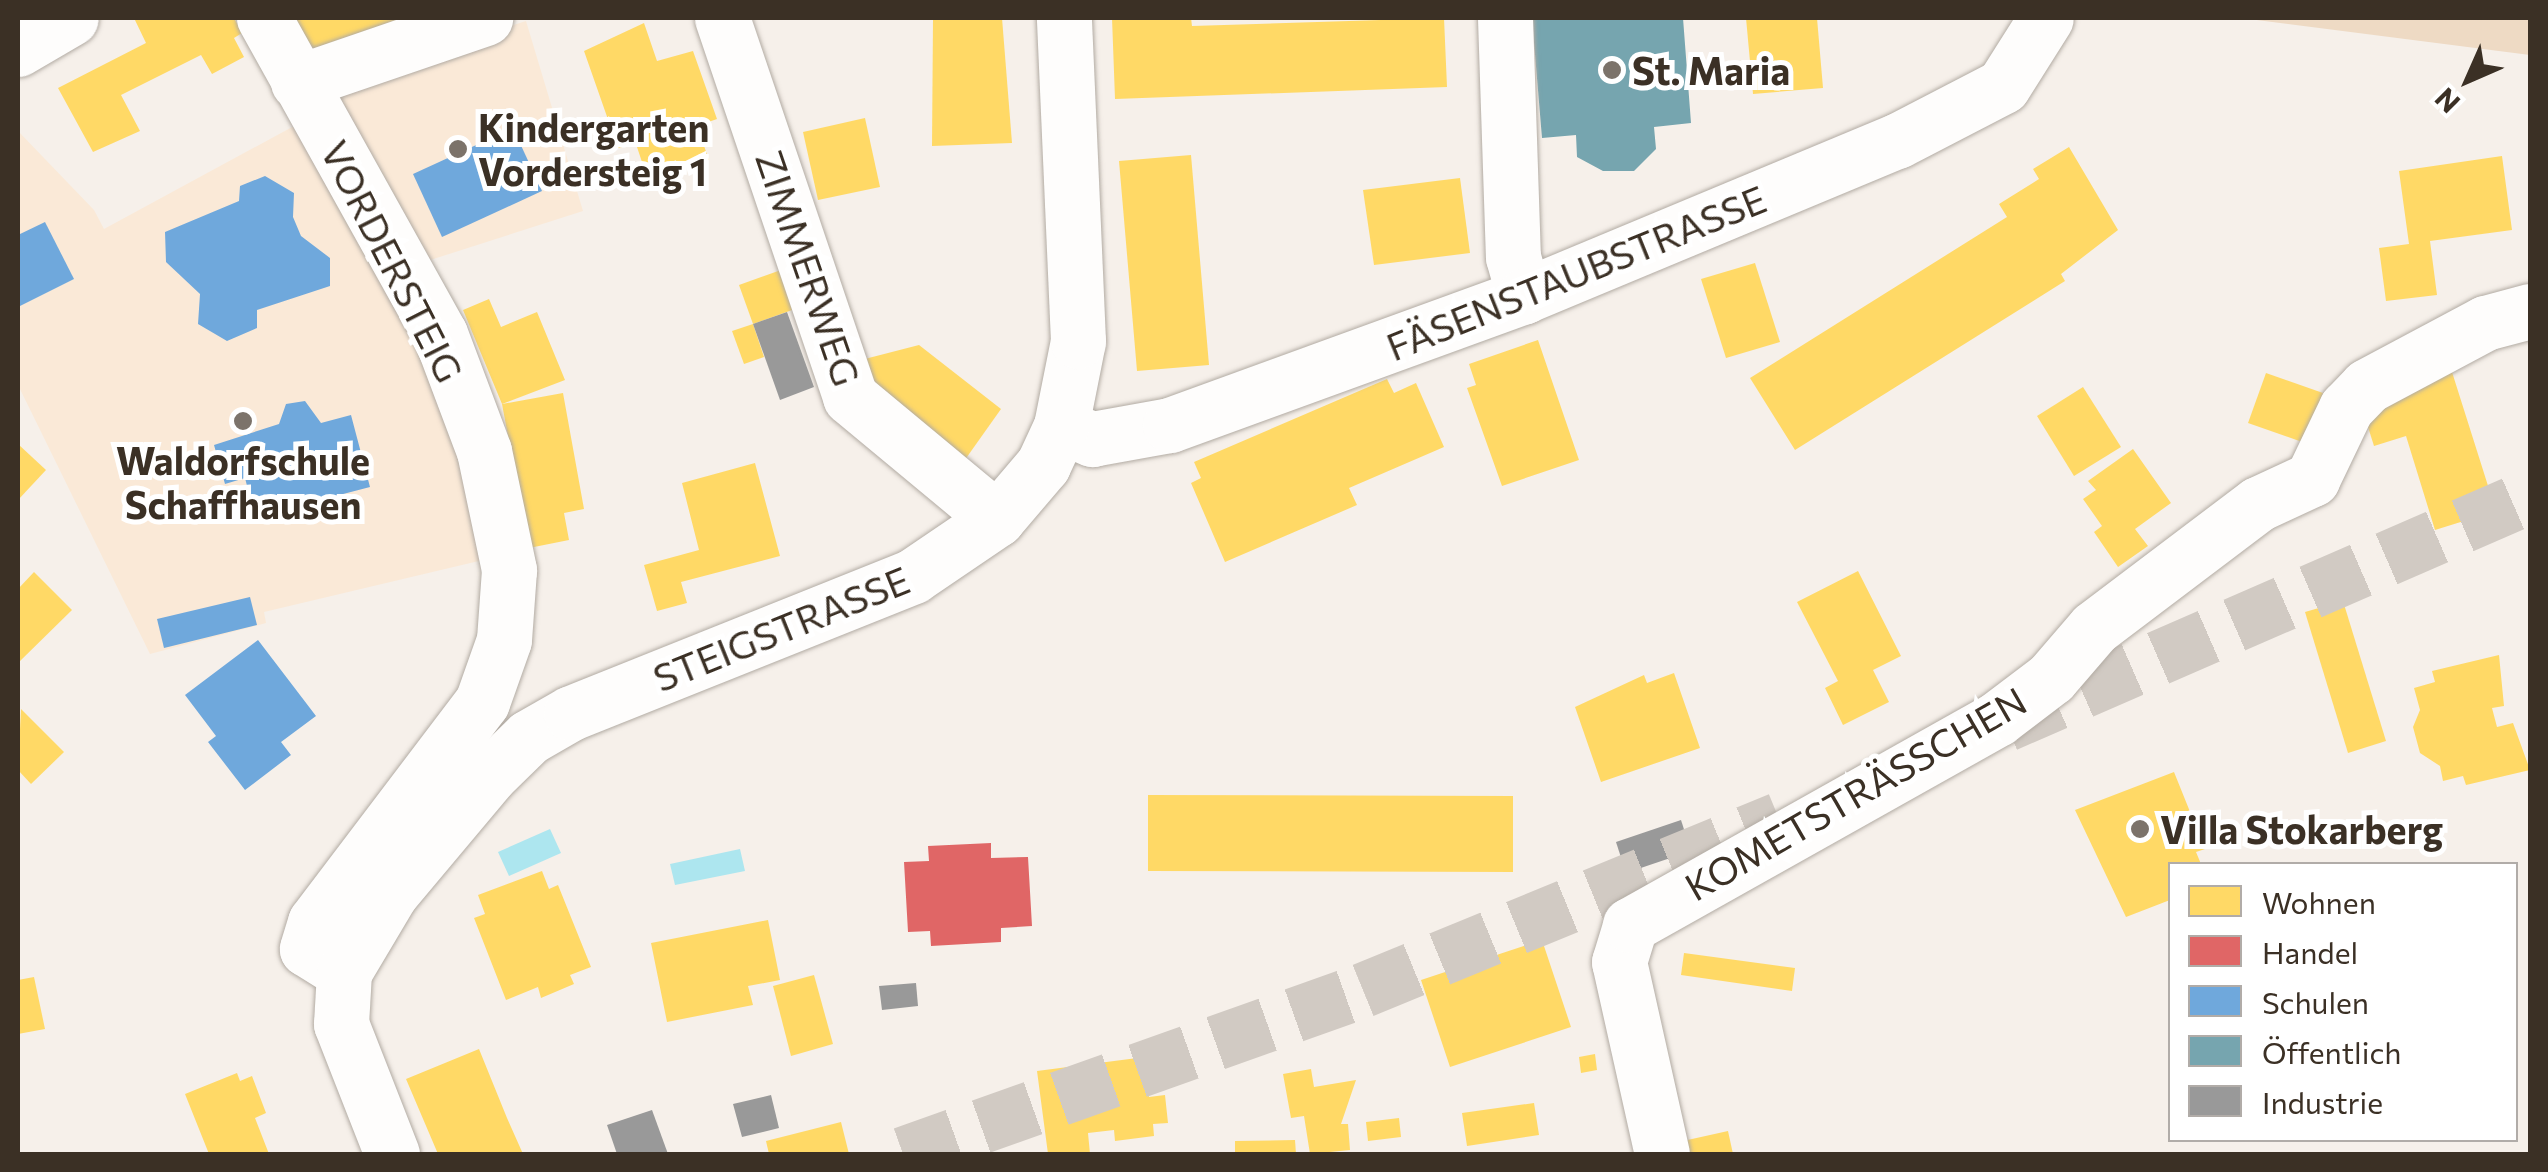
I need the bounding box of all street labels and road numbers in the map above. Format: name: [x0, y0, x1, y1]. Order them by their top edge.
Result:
street label: VORDERSTEIG: [313, 133, 473, 389]
street label: ZIMMERWEG: [747, 145, 871, 391]
street label: FÄSENSTAUBSTRASSE: [1380, 175, 1772, 369]
street label: STEIGSTRASSE: [646, 556, 916, 700]
street label: KOMETSTRÄSSCHEN: [1676, 677, 2034, 909]

